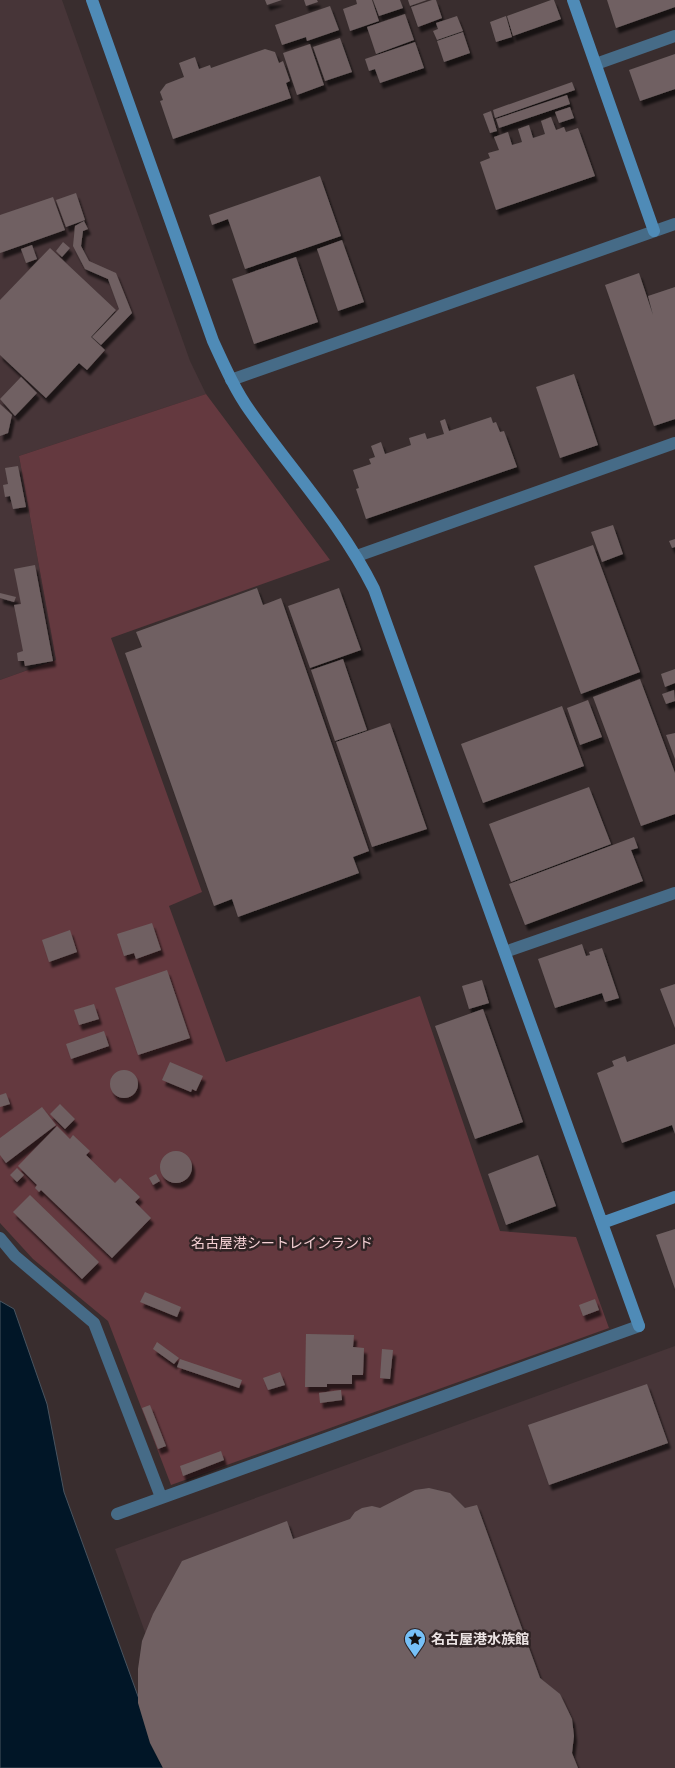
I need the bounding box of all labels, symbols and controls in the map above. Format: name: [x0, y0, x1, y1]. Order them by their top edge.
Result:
park label: 名古屋港シートレインランド: [191, 1233, 373, 1252]
place icon: 名古屋港水族館: [403, 1627, 427, 1658]
place label: 名古屋港水族館: [431, 1629, 529, 1648]

